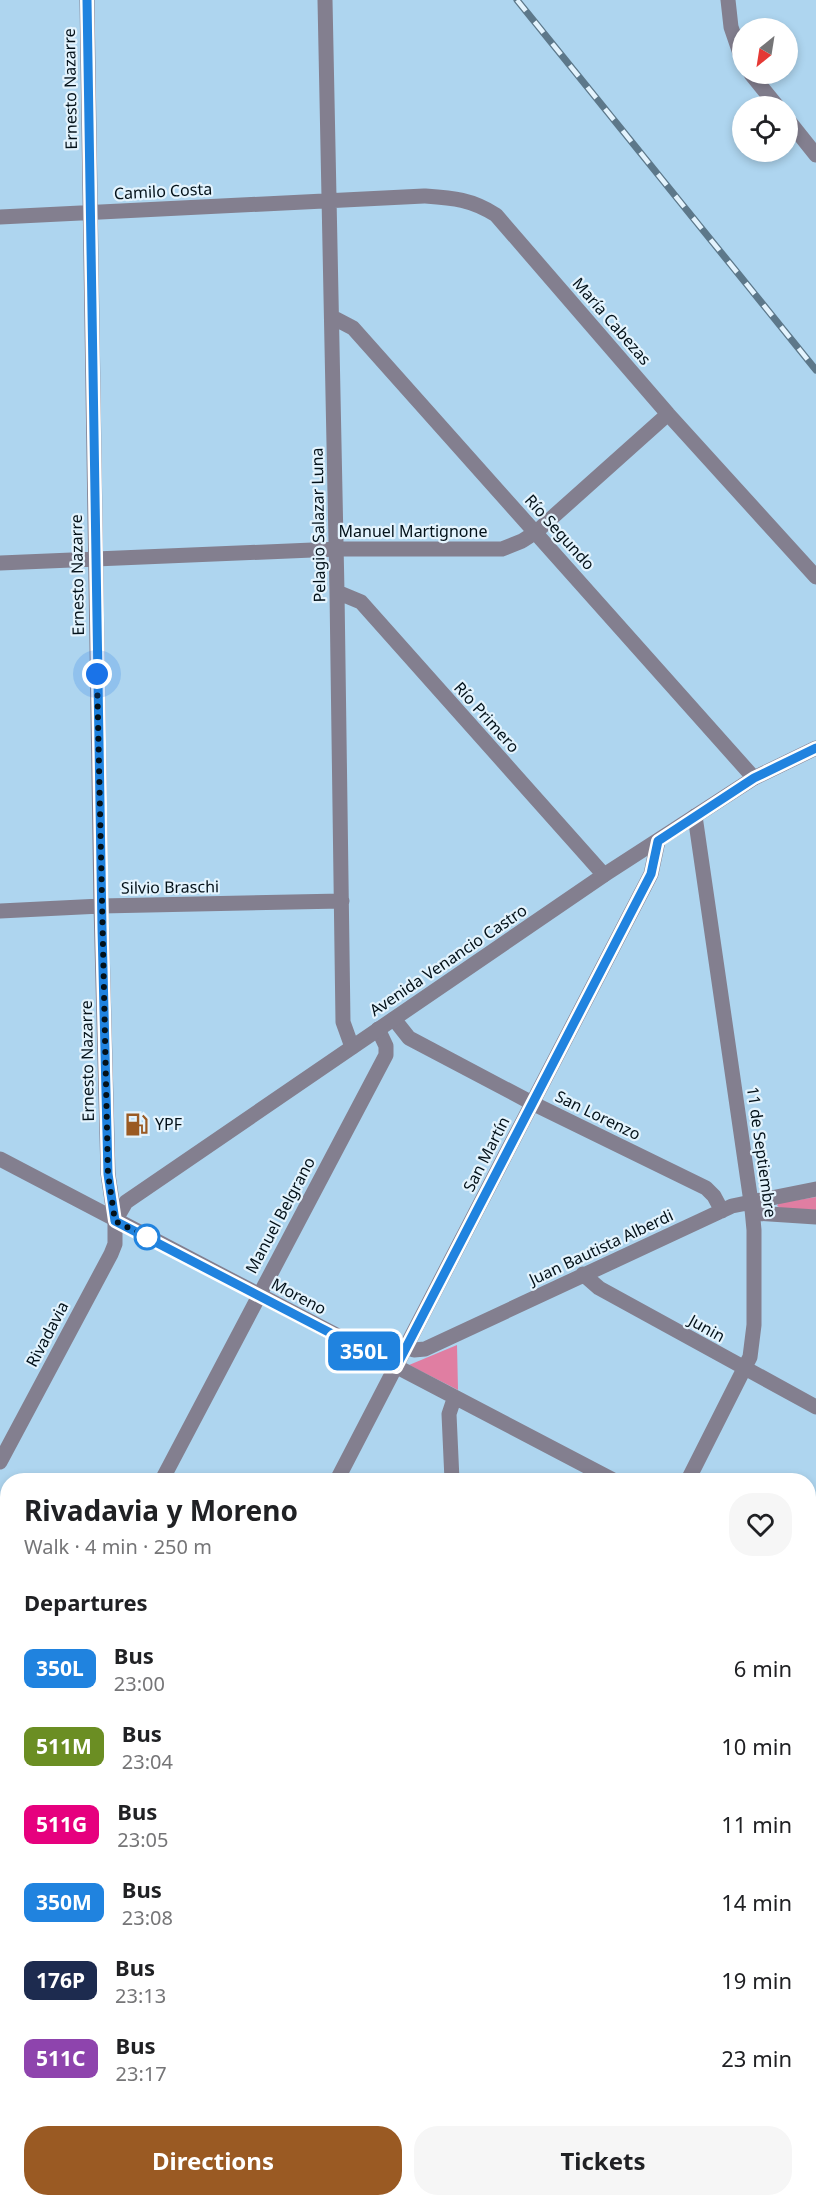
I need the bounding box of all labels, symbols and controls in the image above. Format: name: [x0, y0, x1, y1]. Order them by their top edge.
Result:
north arrow: [732, 18, 798, 84]
map controls: [732, 18, 798, 162]
street label: Ernesto Nazarre: [58, 28, 82, 150]
button: locate: [732, 96, 798, 162]
street label: Camilo Costa: [113, 177, 213, 205]
street label: María Cabezas: [568, 273, 656, 369]
street label: Pelagio Salazar Luna: [306, 447, 330, 603]
street label: Río Segundo: [520, 489, 600, 575]
street label: Ernesto Nazarre: [65, 514, 89, 636]
street label: Manuel Martignone: [339, 520, 487, 542]
your location: [82, 659, 112, 689]
street label: Río Primero: [449, 677, 525, 757]
street label: Silvio Braschi: [121, 875, 219, 899]
street label: Avenida Venancio Castro: [365, 899, 531, 1021]
street label: Ernesto Nazarre: [75, 1000, 99, 1122]
street label: San Lorenzo: [552, 1085, 644, 1145]
street label: 11 de Septiembre: [742, 1085, 782, 1219]
fuel station icon: YPF: [124, 1111, 150, 1137]
place label: YPF: [155, 1113, 182, 1135]
street label: San Martín: [458, 1113, 514, 1195]
street label: Manuel Belgrano: [240, 1153, 320, 1277]
street label: Juan Bautista Alberdi: [524, 1204, 677, 1291]
unlabelled marker: [134, 1224, 160, 1250]
street label: Moreno: [268, 1272, 330, 1320]
street label: Rivadavia: [21, 1297, 73, 1371]
street label: Junin: [683, 1308, 729, 1347]
line badge: 350L: [322, 1332, 406, 1370]
text: 350L: [340, 1337, 388, 1365]
text: Rivadavia y Moreno: [24, 1491, 298, 1529]
button: heart: [729, 1493, 792, 1556]
text: Walk · 4 min · 250 m: [24, 1533, 212, 1560]
text: Departures: [24, 1587, 148, 1617]
text: Bus: [114, 1640, 154, 1670]
text: 6 min: [734, 1653, 792, 1683]
text: 350L: [36, 1654, 84, 1682]
text: 23:00: [114, 1670, 165, 1697]
text: Bus: [122, 1718, 162, 1748]
text: 10 min: [721, 1731, 792, 1761]
text: 511M: [36, 1732, 92, 1760]
text: 23:04: [122, 1748, 173, 1775]
text: Bus: [117, 1796, 157, 1826]
text: 11 min: [721, 1809, 792, 1839]
text: 511G: [36, 1810, 87, 1838]
text: 23:05: [117, 1826, 168, 1853]
text: Bus: [122, 1874, 162, 1904]
text: 14 min: [721, 1887, 792, 1917]
text: 350M: [36, 1888, 92, 1916]
text: 23:08: [122, 1904, 173, 1931]
text: Bus: [115, 1952, 155, 1982]
text: 19 min: [721, 1965, 792, 1995]
text: 176P: [36, 1966, 85, 1994]
text: 23:13: [115, 1982, 166, 2009]
text: Bus: [116, 2030, 156, 2060]
text: 23 min: [721, 2043, 792, 2073]
text: 511C: [36, 2044, 86, 2072]
text: 23:17: [116, 2060, 167, 2087]
button: Directions: [24, 2126, 402, 2195]
button: Tickets: [414, 2126, 792, 2195]

